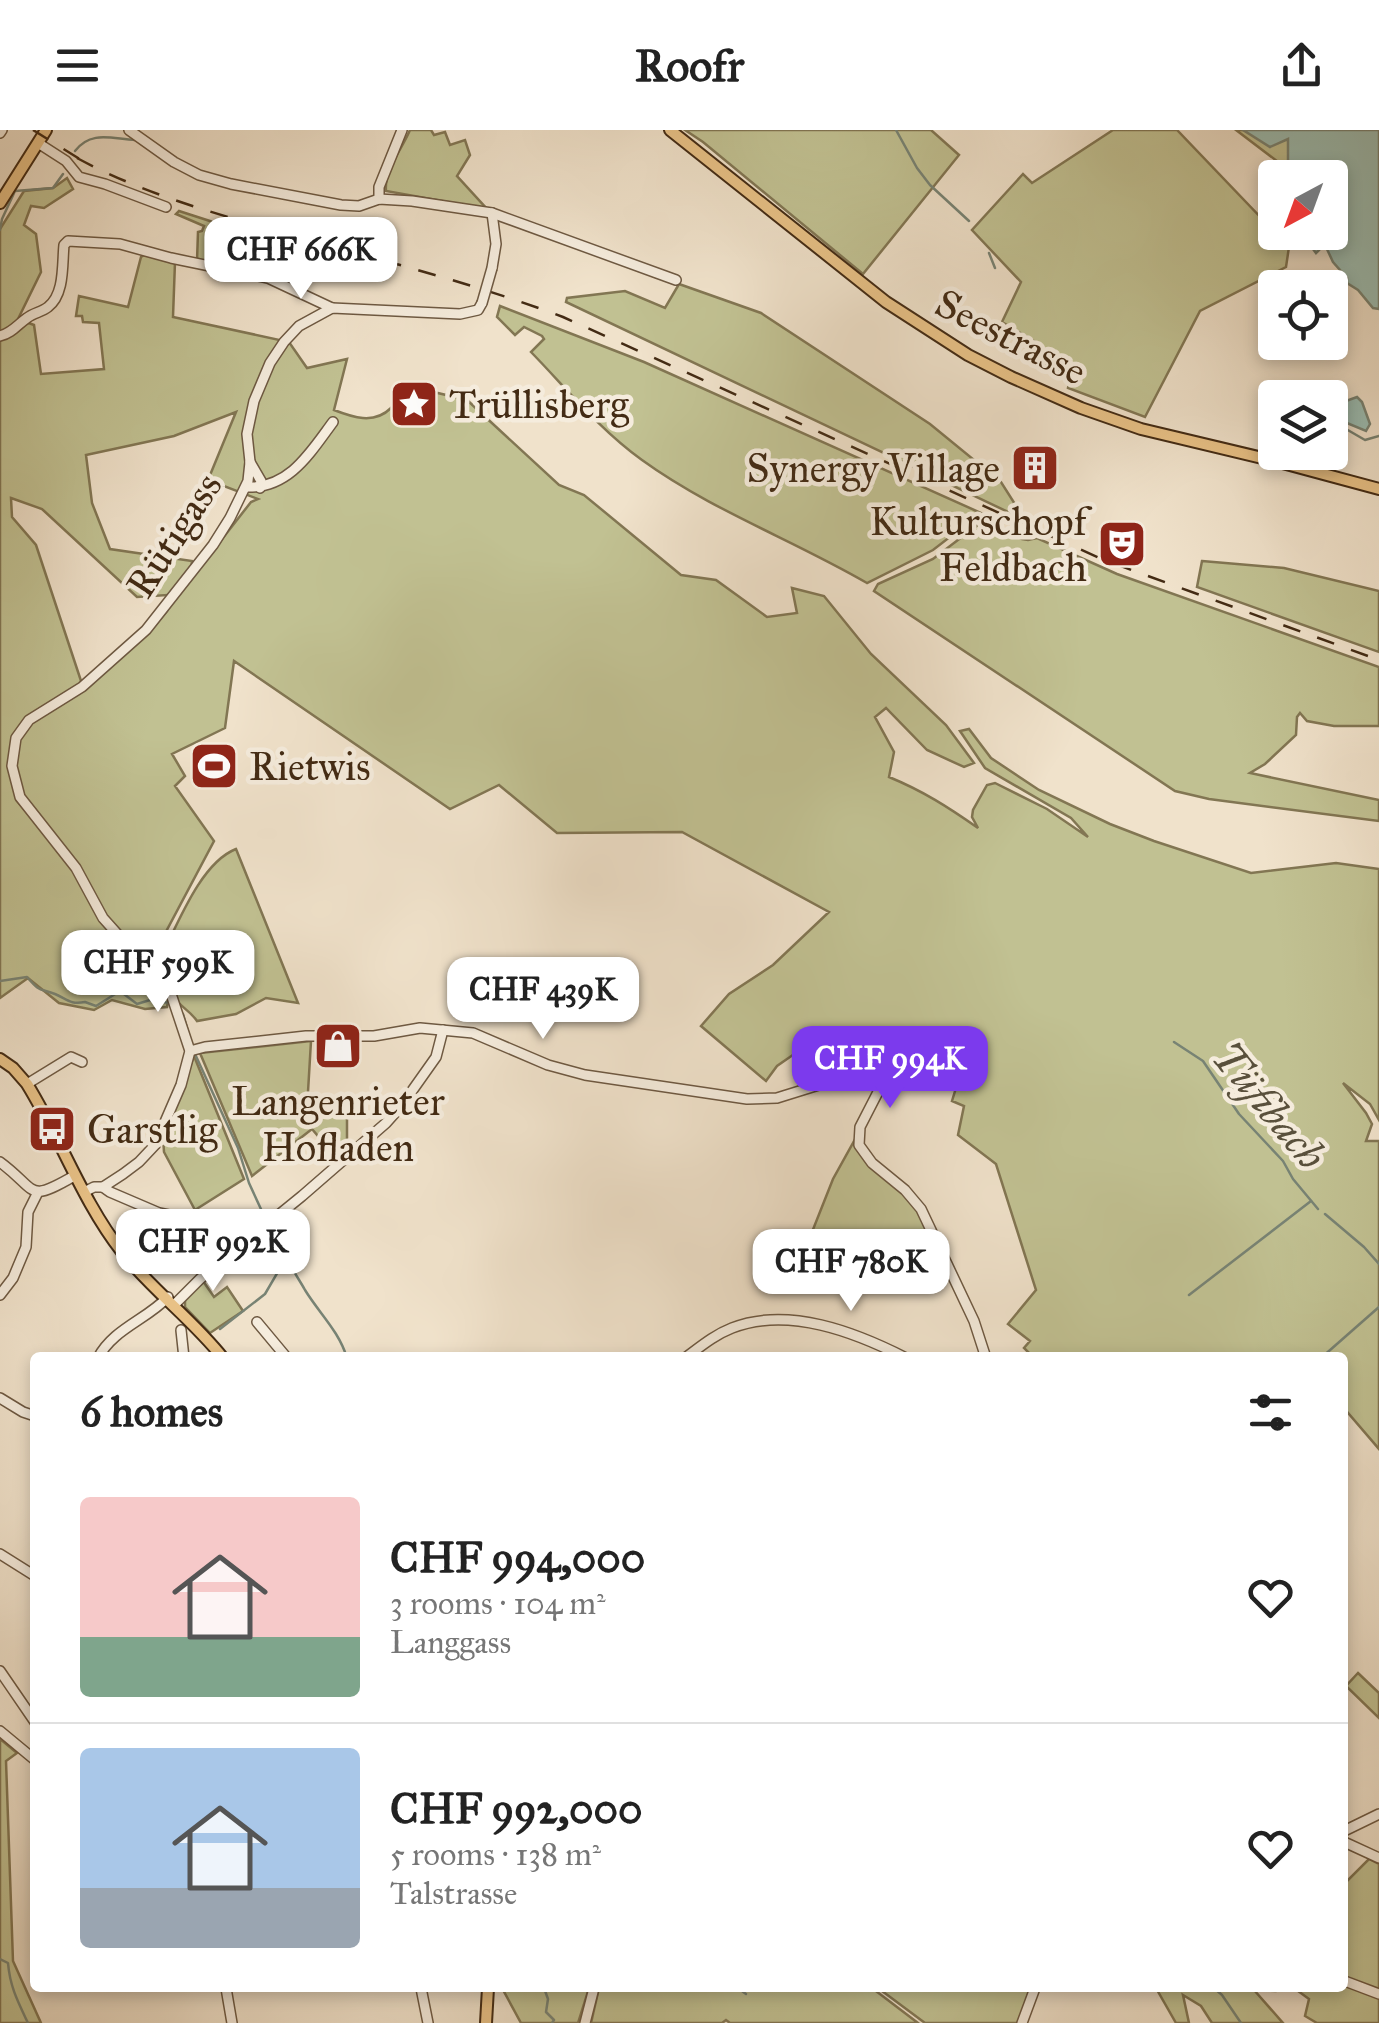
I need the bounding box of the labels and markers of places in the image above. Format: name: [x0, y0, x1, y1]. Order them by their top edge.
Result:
pin: CHF 666K: [198, 217, 404, 302]
place icon: Trüllisberg: [388, 378, 440, 430]
place label: Trüllisberg: [449, 380, 629, 429]
building icon: Synergy Village: [1009, 442, 1061, 494]
place label: Synergy Village: [747, 444, 1000, 493]
place label: Kulturschopf Feldbach: [869, 497, 1092, 592]
theatre icon: Kulturschopf Feldbach: [1096, 518, 1148, 570]
sports icon: Rietwis: [188, 740, 240, 792]
place label: Rietwis: [249, 742, 371, 791]
pin: CHF 599K: [55, 930, 261, 1015]
pin: CHF 439K: [440, 957, 646, 1042]
shop icon: Langenrieter Hofladen: [312, 1020, 364, 1072]
pin: CHF 994K: [787, 1026, 993, 1111]
place label: Langenrieter Hofladen: [231, 1077, 445, 1172]
bus stop icon: Garstlig: [26, 1103, 78, 1155]
place label: Garstlig: [87, 1105, 218, 1154]
pin: CHF 992K: [110, 1209, 316, 1294]
pin: CHF 780K: [748, 1229, 954, 1314]

